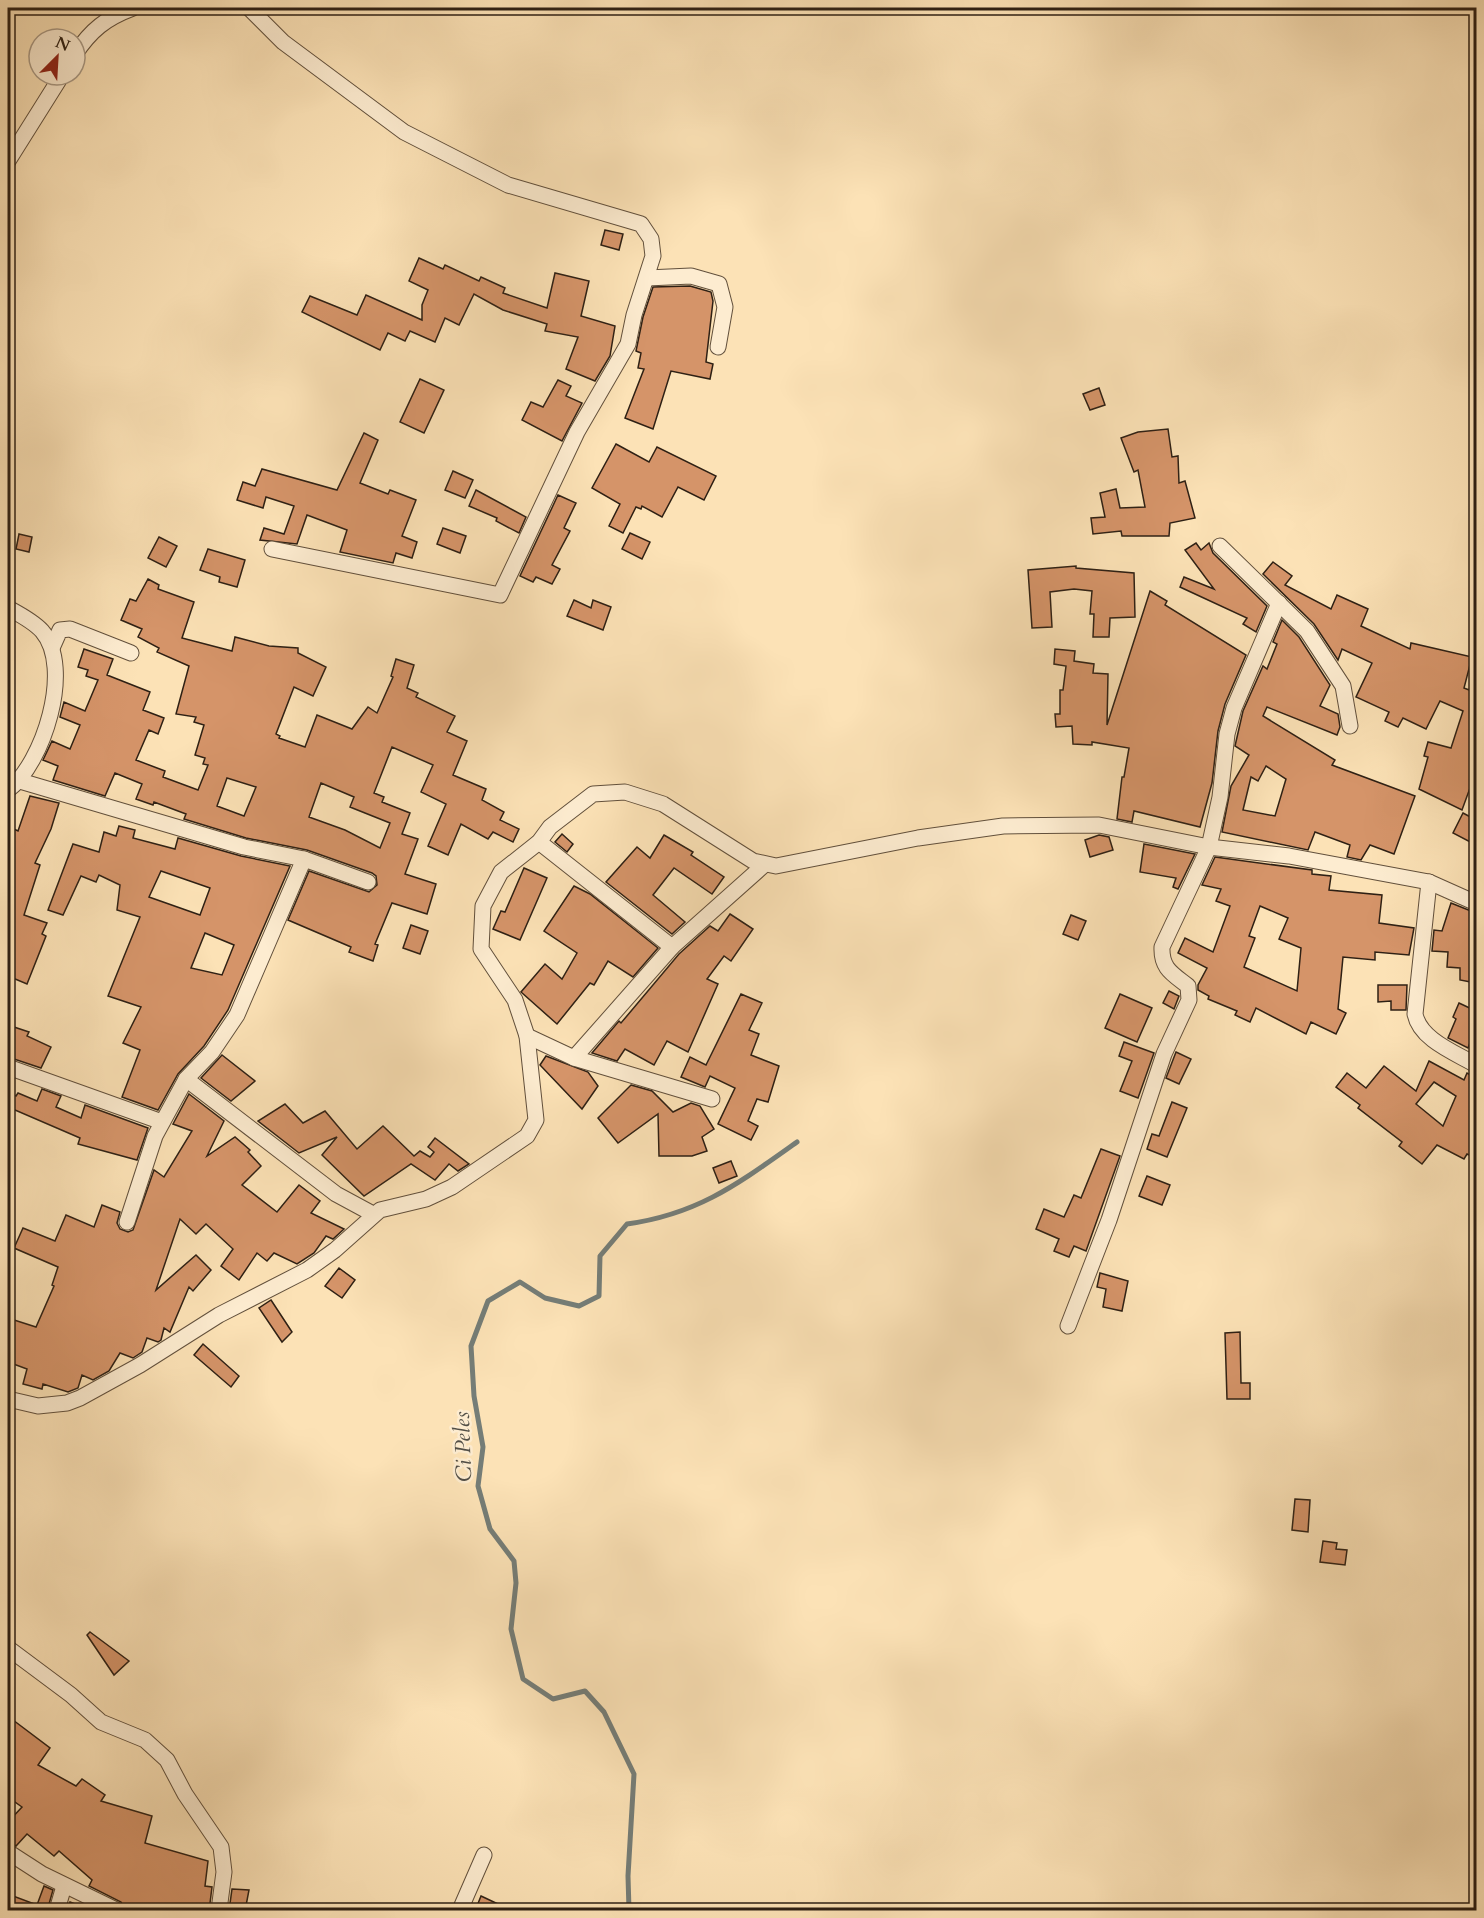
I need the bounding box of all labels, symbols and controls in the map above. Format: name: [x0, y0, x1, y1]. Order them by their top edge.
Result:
north arrow: [27, 27, 87, 87]
text: N: [52, 31, 74, 57]
water label: Ci Peles: [447, 1411, 479, 1483]

